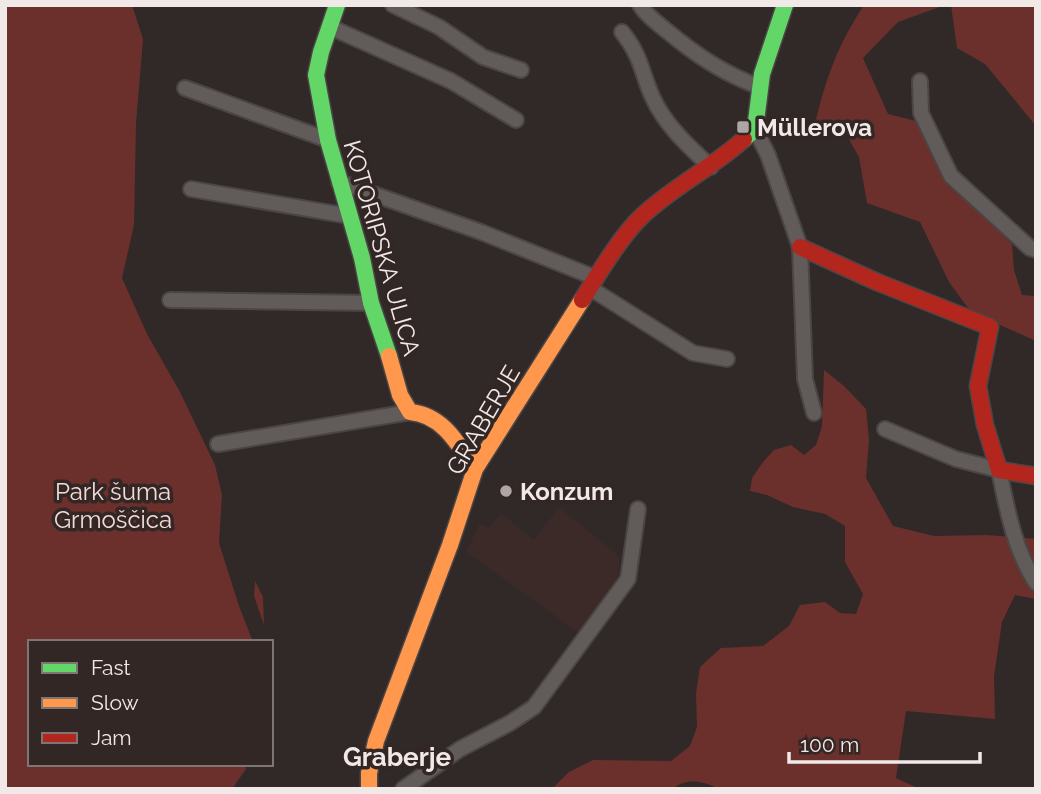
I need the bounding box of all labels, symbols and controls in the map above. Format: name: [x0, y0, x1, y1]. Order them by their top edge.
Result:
place label: Müllerova: [757, 113, 872, 142]
marker: Müllerova: [735, 119, 751, 135]
street label: KOTORIPSKA ULICA: [337, 137, 427, 359]
street label: GRABERJE: [440, 360, 526, 480]
park label: Park šuma Grmoščica: [54, 477, 172, 534]
place label: Konzum: [520, 477, 613, 506]
marker: Konzum: [498, 483, 514, 499]
legend: [28, 640, 273, 766]
text: Fast: [91, 655, 131, 680]
text: Slow: [91, 690, 139, 715]
scale bar: [789, 720, 980, 764]
text: Jam: [91, 725, 132, 750]
text: 100 m: [800, 732, 859, 757]
district label: Graberje: [343, 742, 452, 772]

